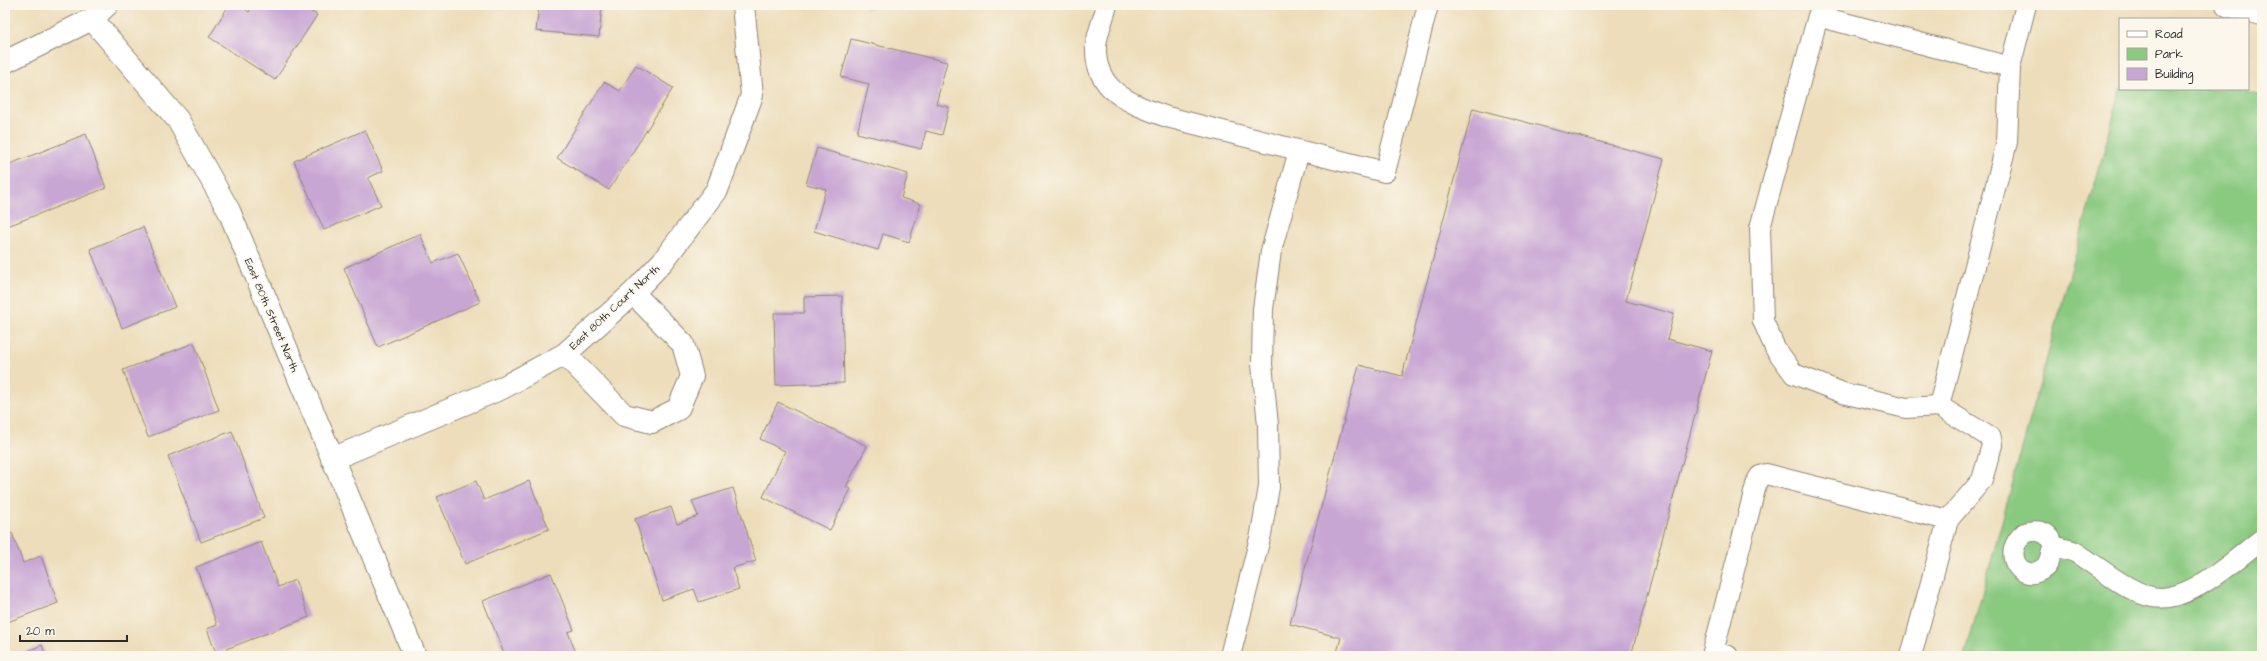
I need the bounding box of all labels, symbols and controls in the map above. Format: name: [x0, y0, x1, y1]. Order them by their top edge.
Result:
legend: [2119, 18, 2249, 90]
text: Road: [2155, 26, 2183, 43]
text: Park: [2155, 46, 2183, 63]
text: Building: [2155, 66, 2193, 84]
street label: East 80th Street North: [241, 256, 303, 375]
street label: East 80th Court North: [566, 261, 663, 353]
scale bar: [20, 617, 127, 643]
text: 20 m: [26, 623, 55, 640]

